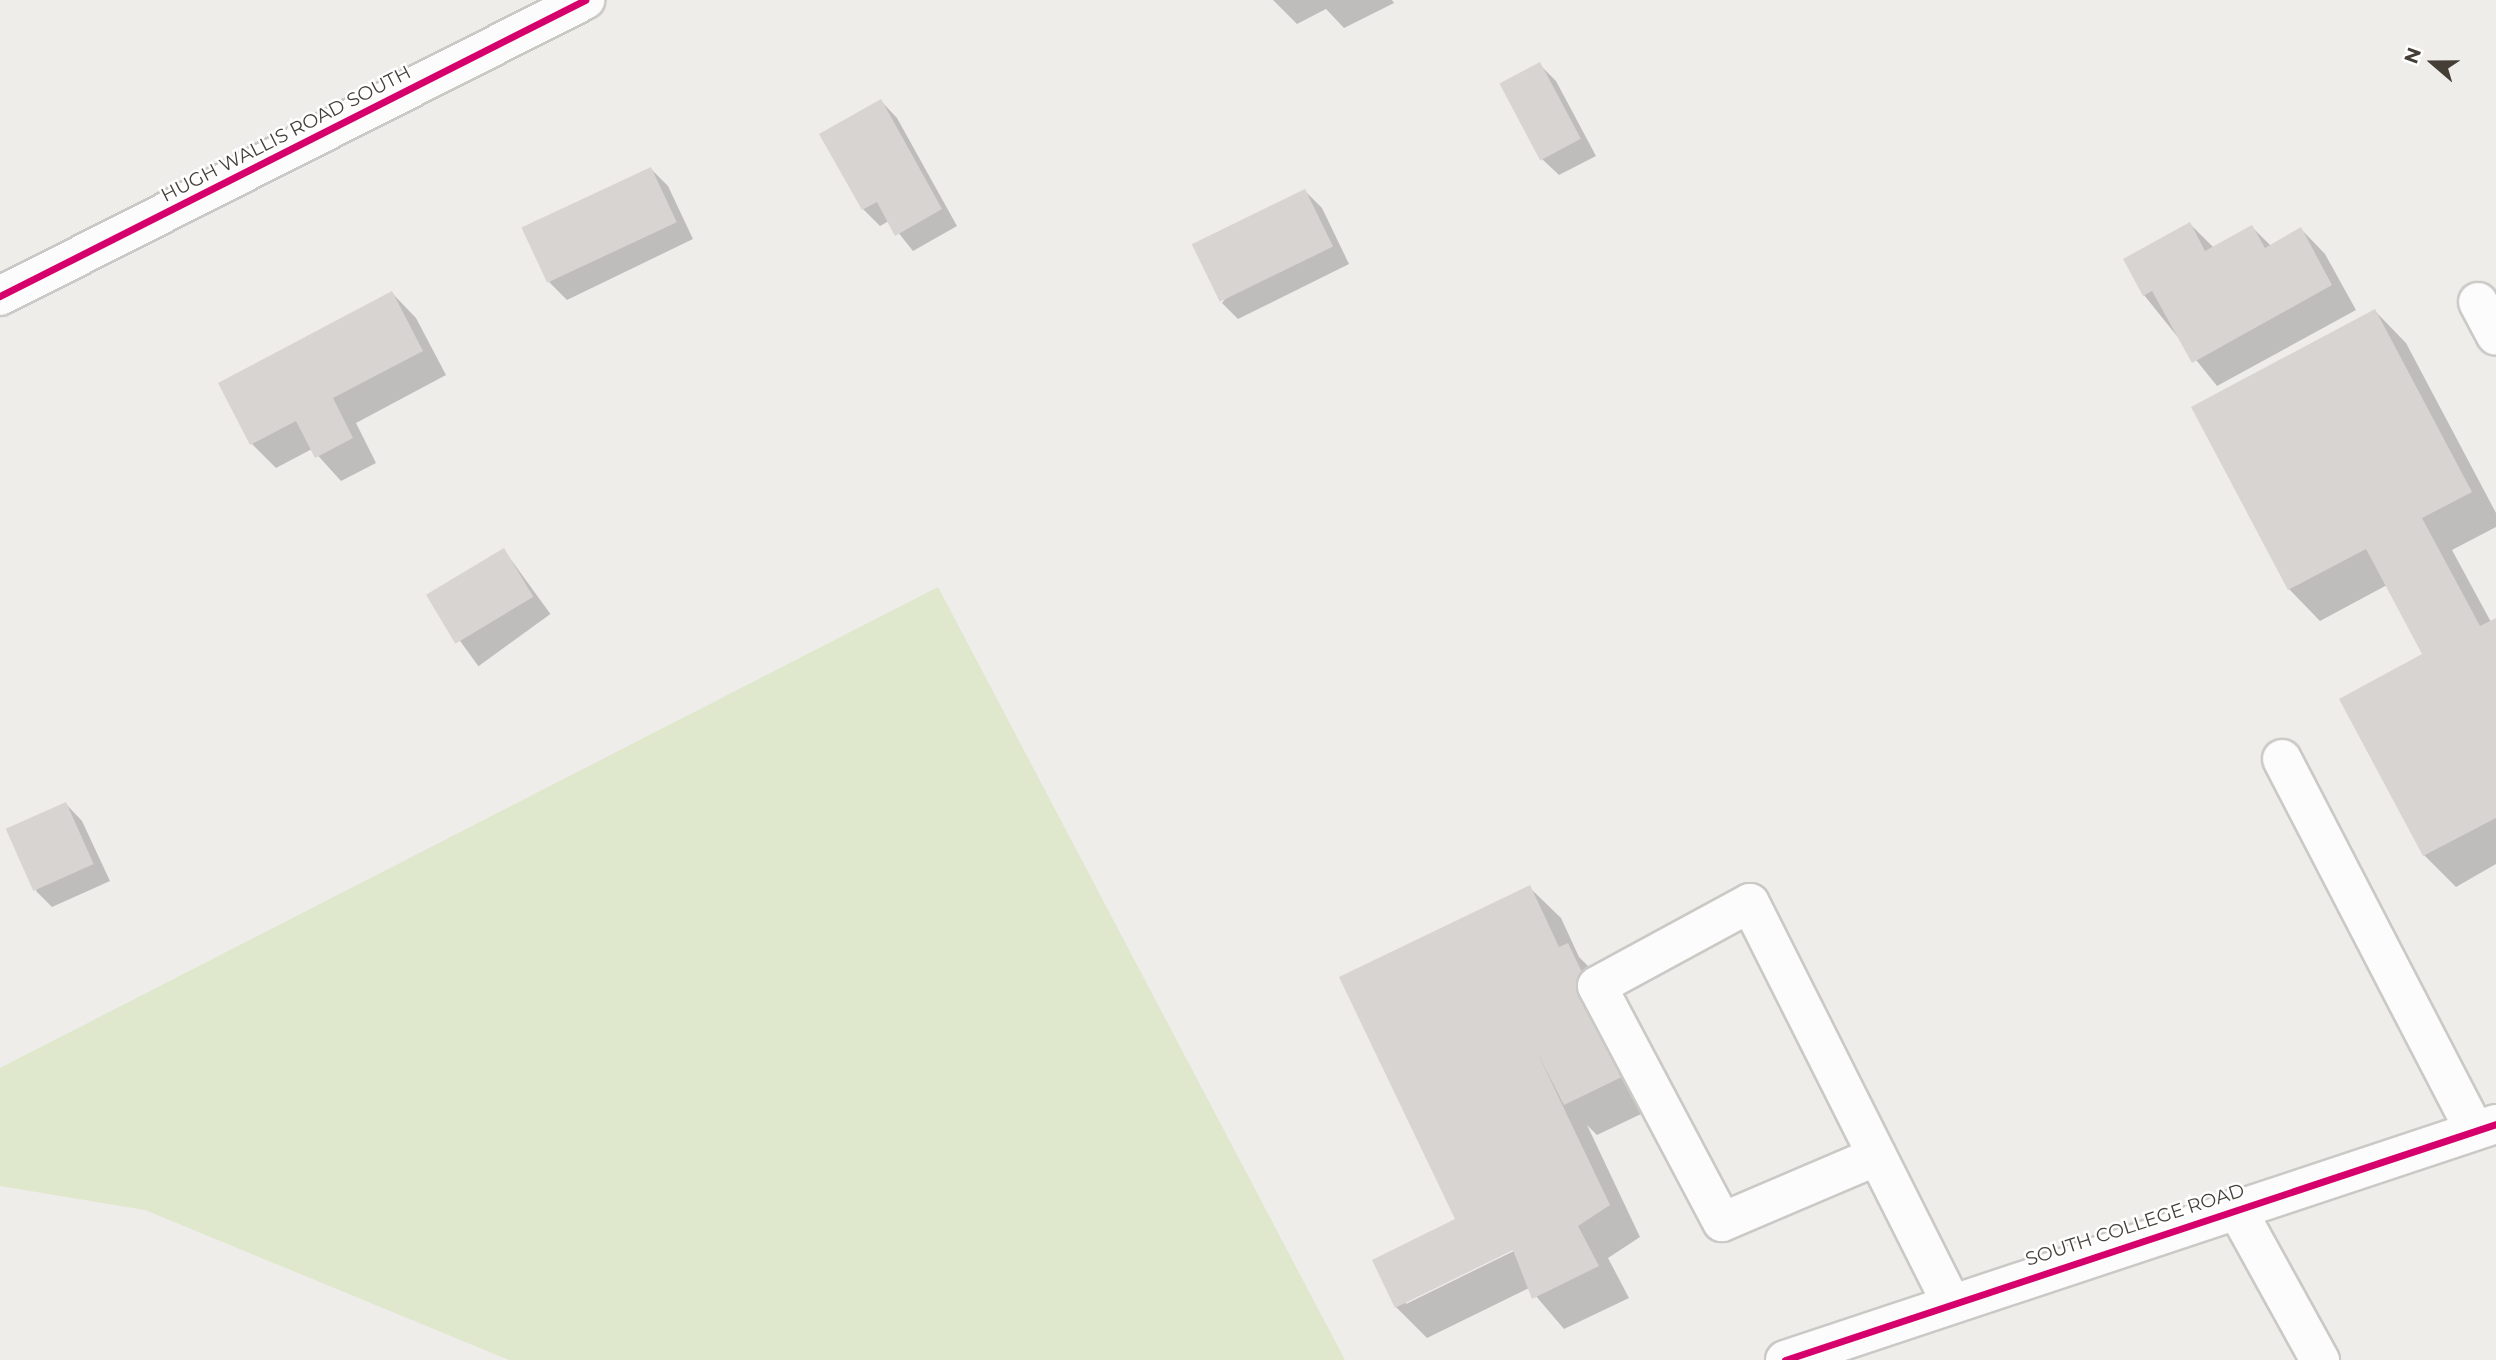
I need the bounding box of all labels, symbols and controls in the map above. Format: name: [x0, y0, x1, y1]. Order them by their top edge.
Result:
north arrow: [2398, 28, 2468, 98]
text: N: [2399, 45, 2426, 67]
street label: HUGH WALLIS ROAD SOUTH: [157, 61, 415, 207]
street label: SOUTH COLLEGE ROAD: [2023, 1179, 2247, 1271]

